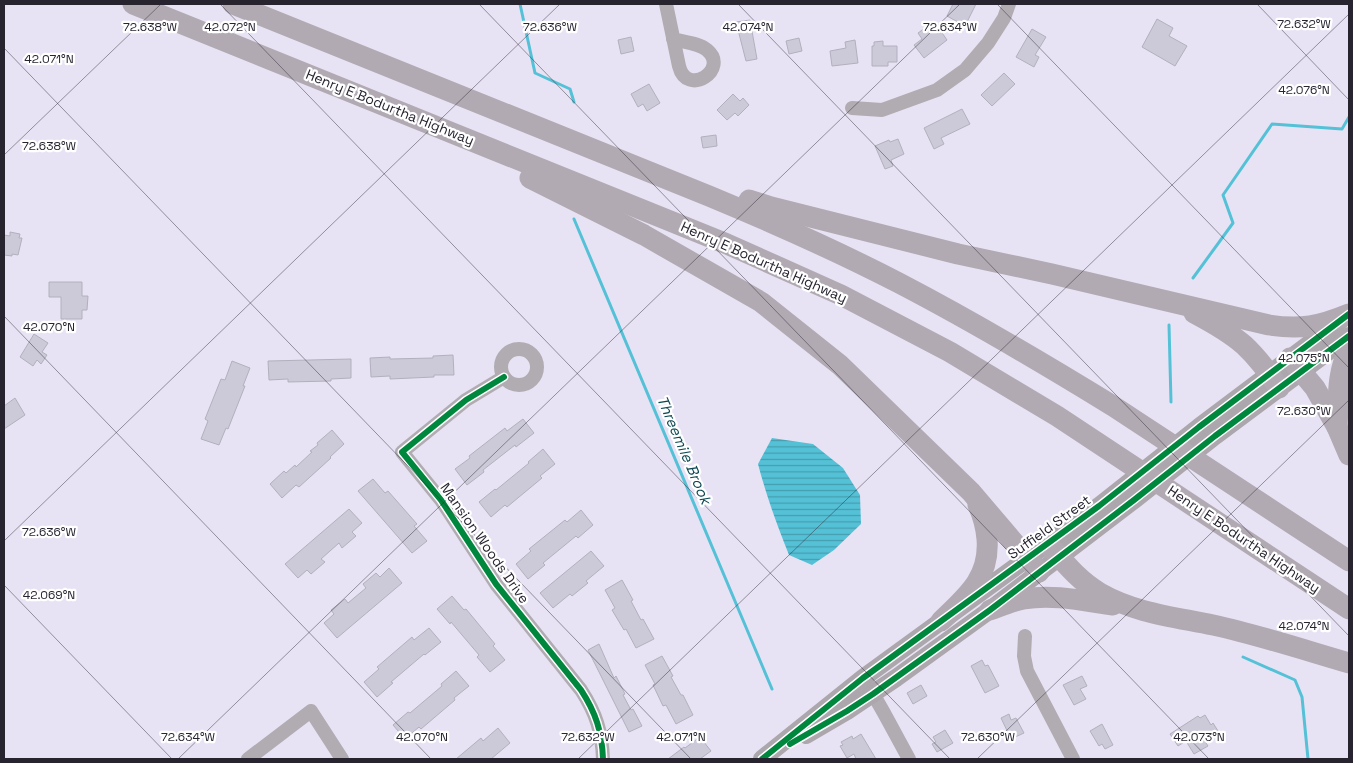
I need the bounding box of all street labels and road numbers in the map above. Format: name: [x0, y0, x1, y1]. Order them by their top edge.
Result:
street label: Henry E Bodurtha Highway: [303, 65, 477, 149]
street label: Henry E Bodurtha Highway: [678, 217, 850, 307]
street label: Mansion Woods Drive: [437, 479, 533, 607]
street label: Henry E Bodurtha Highway: [1164, 481, 1324, 597]
street label: Suffield Street: [1004, 491, 1094, 563]

